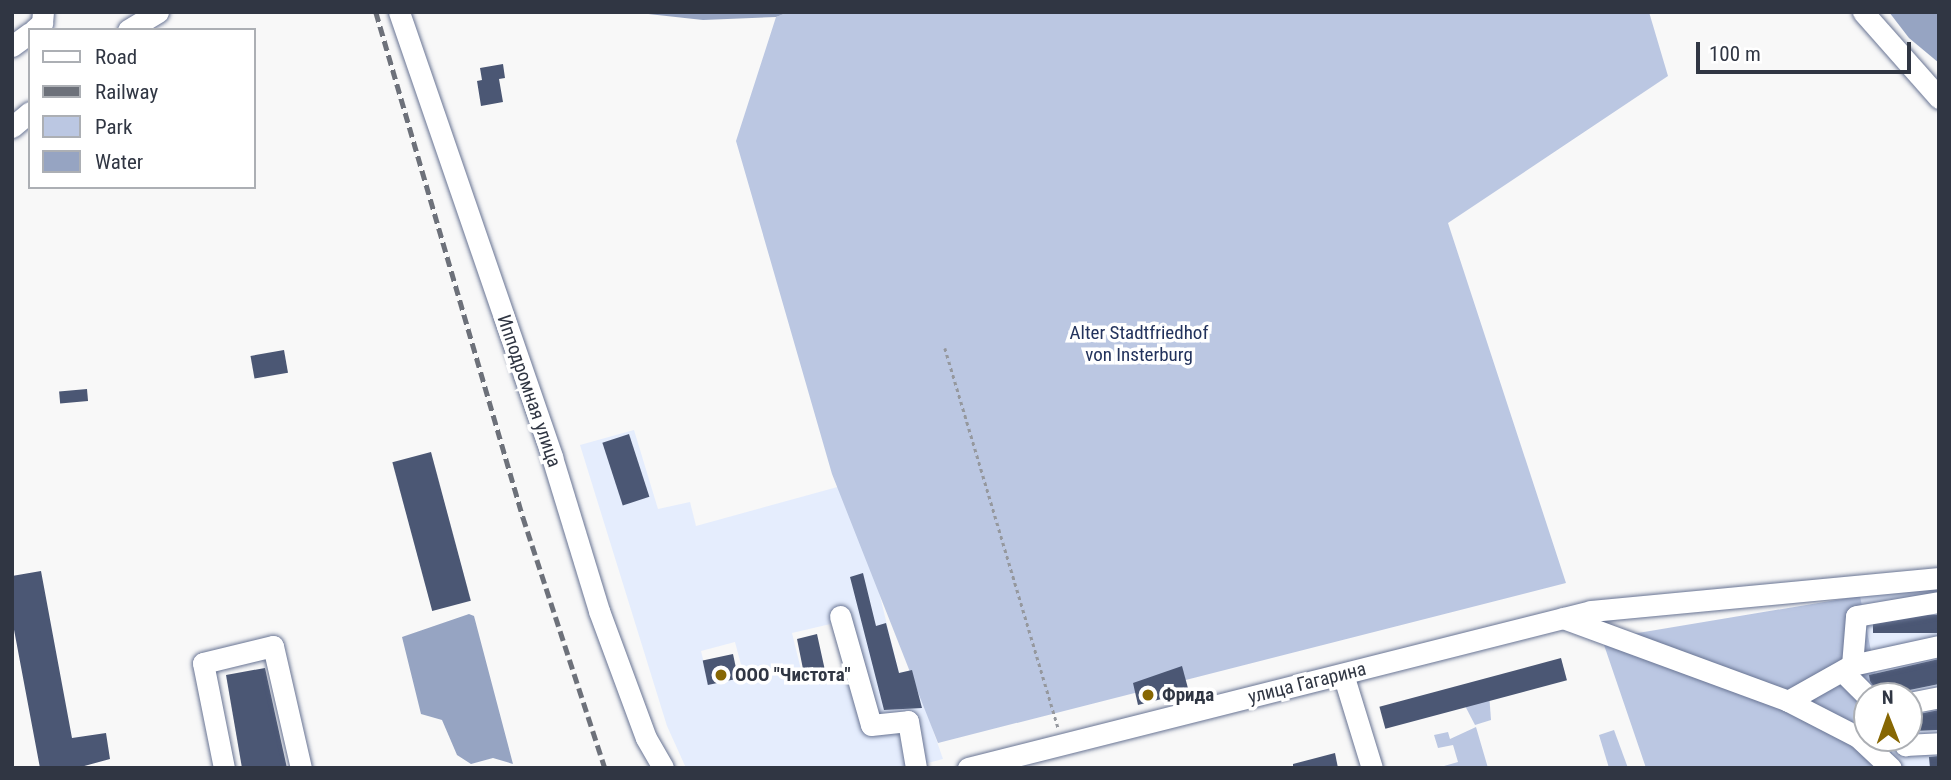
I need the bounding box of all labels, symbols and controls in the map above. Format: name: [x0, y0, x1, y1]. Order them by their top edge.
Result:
legend: [28, 28, 256, 189]
scale bar: [1699, 28, 1914, 72]
text: 100 m: [1709, 42, 1761, 66]
text: Road: [95, 45, 137, 69]
text: Railway: [95, 80, 158, 104]
text: Park: [95, 115, 132, 139]
text: Water: [95, 150, 143, 174]
street label: Ипподромная улица: [492, 312, 566, 470]
park label: Alter Stadtfriedhof von Insterburg: [1070, 322, 1208, 366]
street label: улица Гагарина: [1246, 657, 1368, 709]
place label: ООО "Чистота": [735, 664, 851, 686]
marker: ООО "Чистота": [713, 667, 729, 683]
north arrow: [1853, 682, 1923, 752]
place label: Фрида: [1162, 684, 1214, 706]
text: N: [1882, 686, 1894, 709]
marker: Фрида: [1140, 687, 1156, 703]

